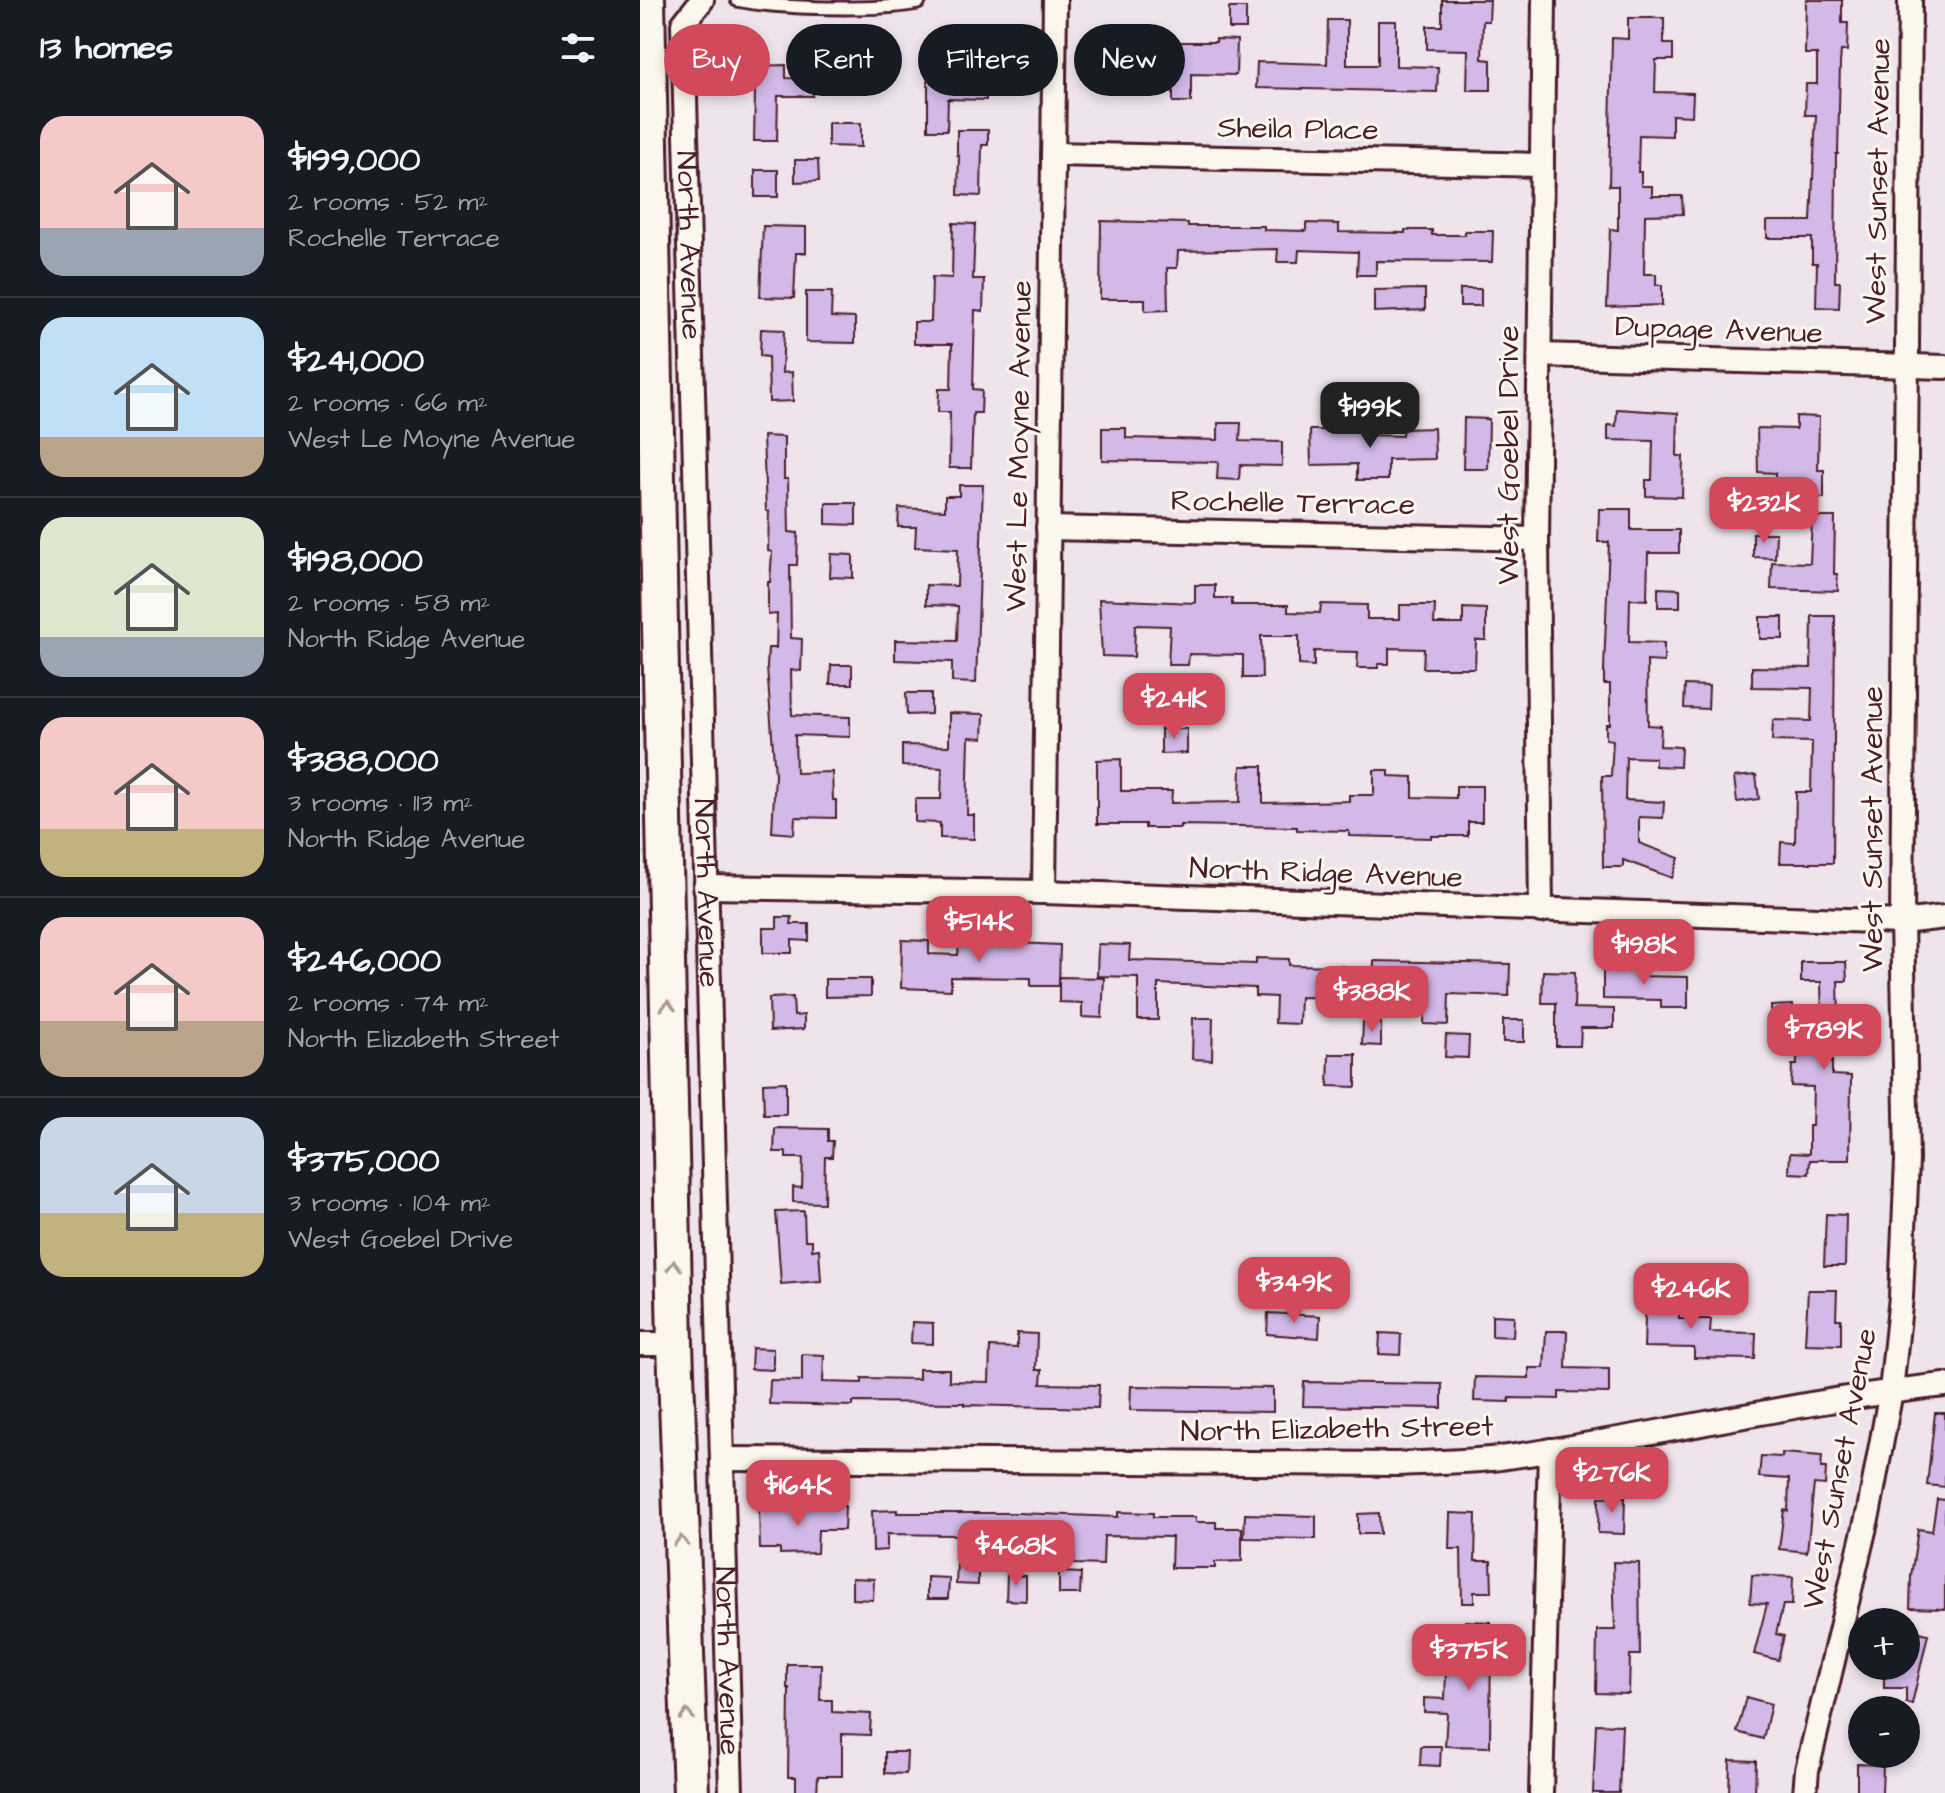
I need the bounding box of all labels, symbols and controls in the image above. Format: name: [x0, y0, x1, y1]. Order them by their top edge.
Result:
text: 13 homes: [40, 24, 173, 72]
chip: Buy: [664, 24, 770, 96]
chip: Rent: [786, 24, 902, 96]
chip: Filters: [918, 24, 1058, 96]
chip: New: [1074, 24, 1185, 96]
icon: filters: [556, 26, 600, 70]
street label: West Sunset Avenue: [1855, 38, 1901, 324]
street label: Sheila Place: [1217, 107, 1379, 151]
text: $199,000: [288, 136, 420, 184]
icon: home: [104, 148, 200, 244]
street label: North Avenue: [665, 150, 713, 340]
text: 2 rooms · 52 m²: [288, 184, 488, 220]
text: Rochelle Terrace: [288, 220, 500, 256]
street label: West Le Moyne Avenue: [995, 280, 1044, 612]
street label: Dupage Avenue: [1614, 305, 1824, 356]
street label: West Goebel Drive: [1488, 325, 1530, 585]
text: $241,000: [288, 337, 424, 385]
icon: home: [104, 349, 200, 445]
pin: $199K: [1314, 382, 1426, 450]
text: 2 rooms · 66 m²: [288, 385, 488, 421]
text: $199K: [1338, 390, 1402, 426]
text: West Le Moyne Avenue: [288, 421, 575, 457]
pin: $232K: [1708, 477, 1820, 545]
street label: Rochelle Terrace: [1170, 480, 1416, 526]
text: $232K: [1727, 485, 1801, 521]
text: $198,000: [288, 537, 423, 585]
icon: home: [104, 549, 200, 645]
text: 2 rooms · 58 m²: [288, 585, 490, 621]
text: North Ridge Avenue: [288, 621, 525, 657]
pin: $241K: [1118, 673, 1230, 741]
text: $241K: [1141, 681, 1207, 717]
street label: West Sunset Avenue: [1852, 686, 1894, 972]
text: $388,000: [288, 737, 439, 785]
icon: home: [104, 749, 200, 845]
text: 3 rooms · 113 m²: [288, 785, 473, 821]
street label: North Avenue: [683, 798, 730, 988]
text: North Ridge Avenue: [288, 821, 525, 857]
street label: North Ridge Avenue: [1188, 847, 1464, 900]
pin: $514K: [923, 896, 1035, 964]
text: $514K: [944, 904, 1014, 940]
pin: $198K: [1588, 919, 1700, 987]
text: $198K: [1611, 927, 1677, 963]
text: $246,000: [288, 937, 441, 985]
icon: home: [104, 949, 200, 1045]
pin: $388K: [1316, 966, 1428, 1034]
text: $388K: [1333, 974, 1411, 1010]
text: 2 rooms · 74 m²: [288, 985, 489, 1021]
one-way arrow: [659, 999, 677, 1012]
pin: $789K: [1768, 1004, 1880, 1072]
text: $789K: [1785, 1012, 1863, 1048]
text: North Elizabeth Street: [288, 1021, 559, 1057]
text: $375,000: [288, 1137, 440, 1185]
icon: home: [104, 1149, 200, 1245]
text: 3 rooms · 104 m²: [288, 1185, 491, 1221]
text: West Goebel Drive: [288, 1221, 513, 1257]
pin: $349K: [1238, 1257, 1350, 1325]
one-way arrow: [665, 1259, 682, 1272]
pin: $246K: [1635, 1263, 1747, 1331]
text: $349K: [1256, 1265, 1332, 1301]
text: $246K: [1651, 1271, 1731, 1307]
street label: West Sunset Avenue: [1792, 1325, 1888, 1613]
street label: North Elizabeth Street: [1180, 1405, 1494, 1453]
pin: $276K: [1556, 1447, 1668, 1515]
text: $276K: [1573, 1455, 1651, 1491]
pin: $164K: [742, 1460, 854, 1528]
text: $164K: [764, 1468, 832, 1504]
pin: $468K: [960, 1520, 1072, 1588]
text: $468K: [975, 1528, 1057, 1564]
one-way arrow: [673, 1534, 690, 1547]
street label: North Avenue: [704, 1566, 751, 1756]
map controls: [1848, 1608, 1920, 1768]
button: +: [1848, 1608, 1920, 1680]
pin: $375K: [1413, 1624, 1525, 1692]
text: $375K: [1430, 1632, 1508, 1668]
button: −: [1848, 1696, 1920, 1768]
one-way arrow: [679, 1708, 696, 1721]

